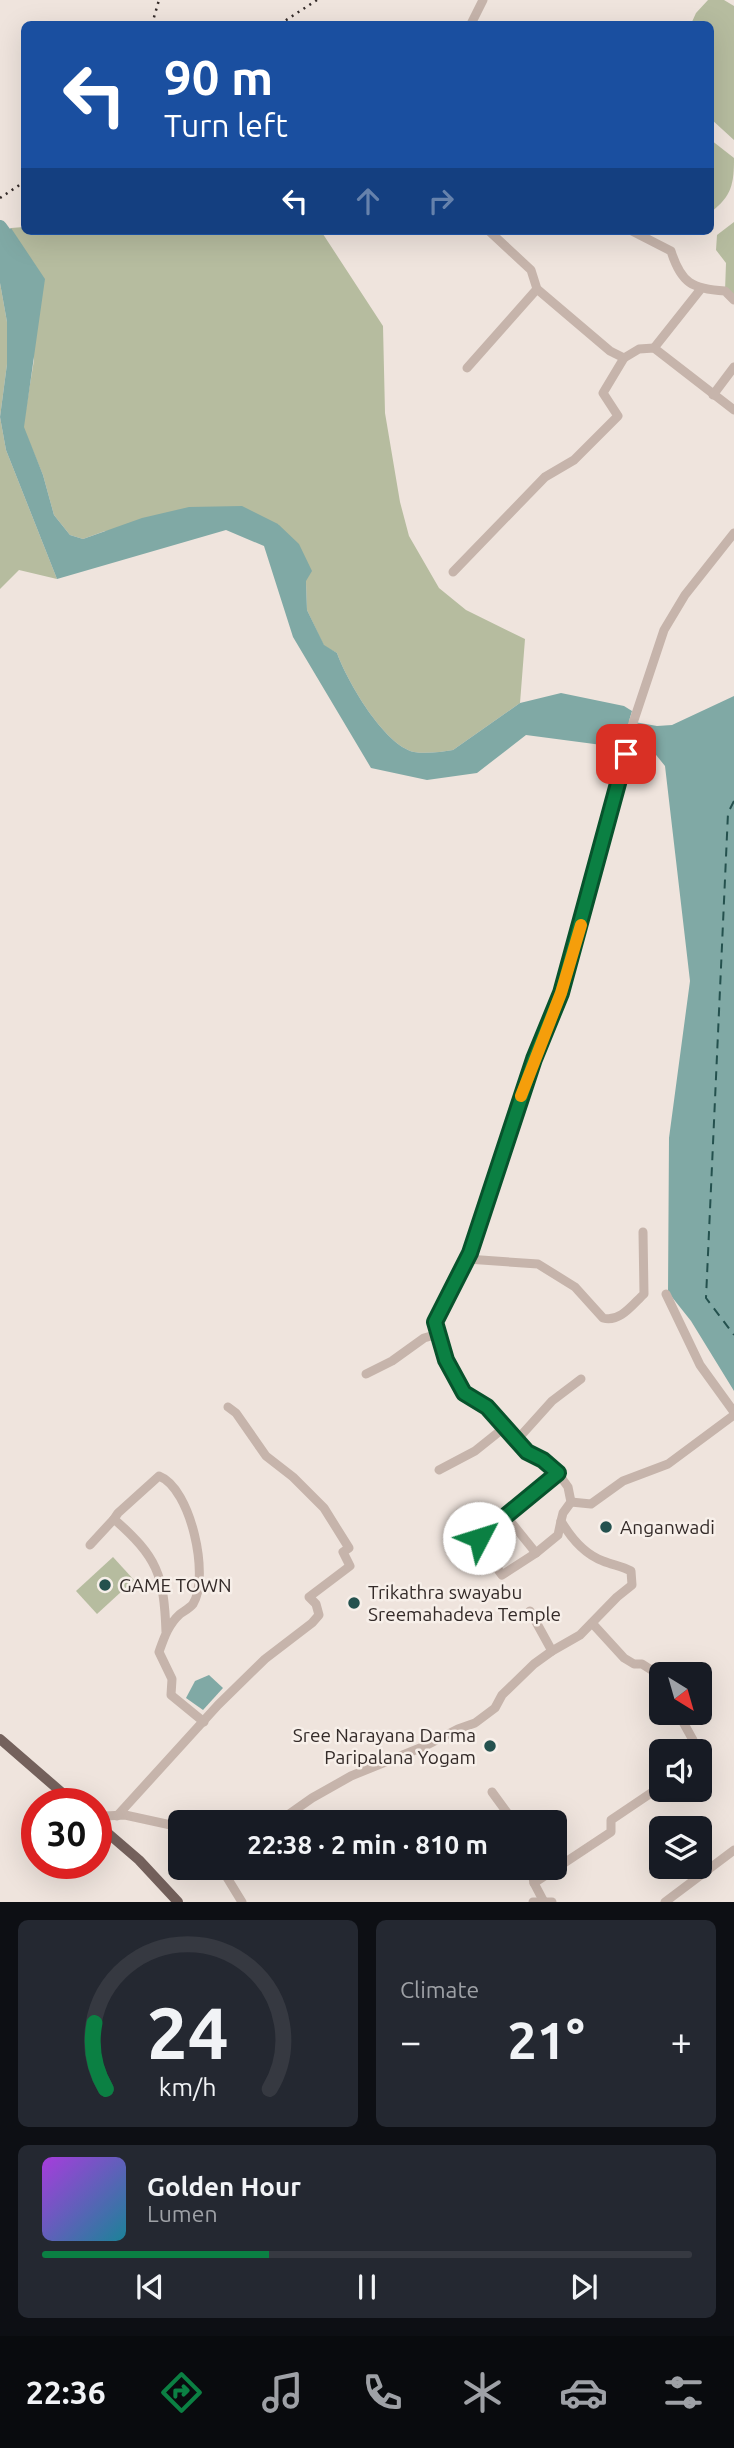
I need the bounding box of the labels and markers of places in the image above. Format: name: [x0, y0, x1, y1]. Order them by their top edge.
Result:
pin: [596, 724, 656, 784]
place label: Anganwadi: [620, 1516, 715, 1538]
marker: Anganwadi: [598, 1519, 614, 1535]
place label: GAME TOWN: [119, 1574, 232, 1596]
marker: GAME TOWN: [97, 1577, 113, 1593]
place label: Trikathra swayabu Sreemahadeva Temple: [368, 1581, 561, 1625]
marker: Trikathra swayabu Sreemahadeva Temple: [346, 1595, 362, 1611]
place label: Sree Narayana Darma Paripalana Yogam: [293, 1724, 476, 1768]
marker: Sree Narayana Darma Paripalana Yogam: [482, 1738, 498, 1754]

